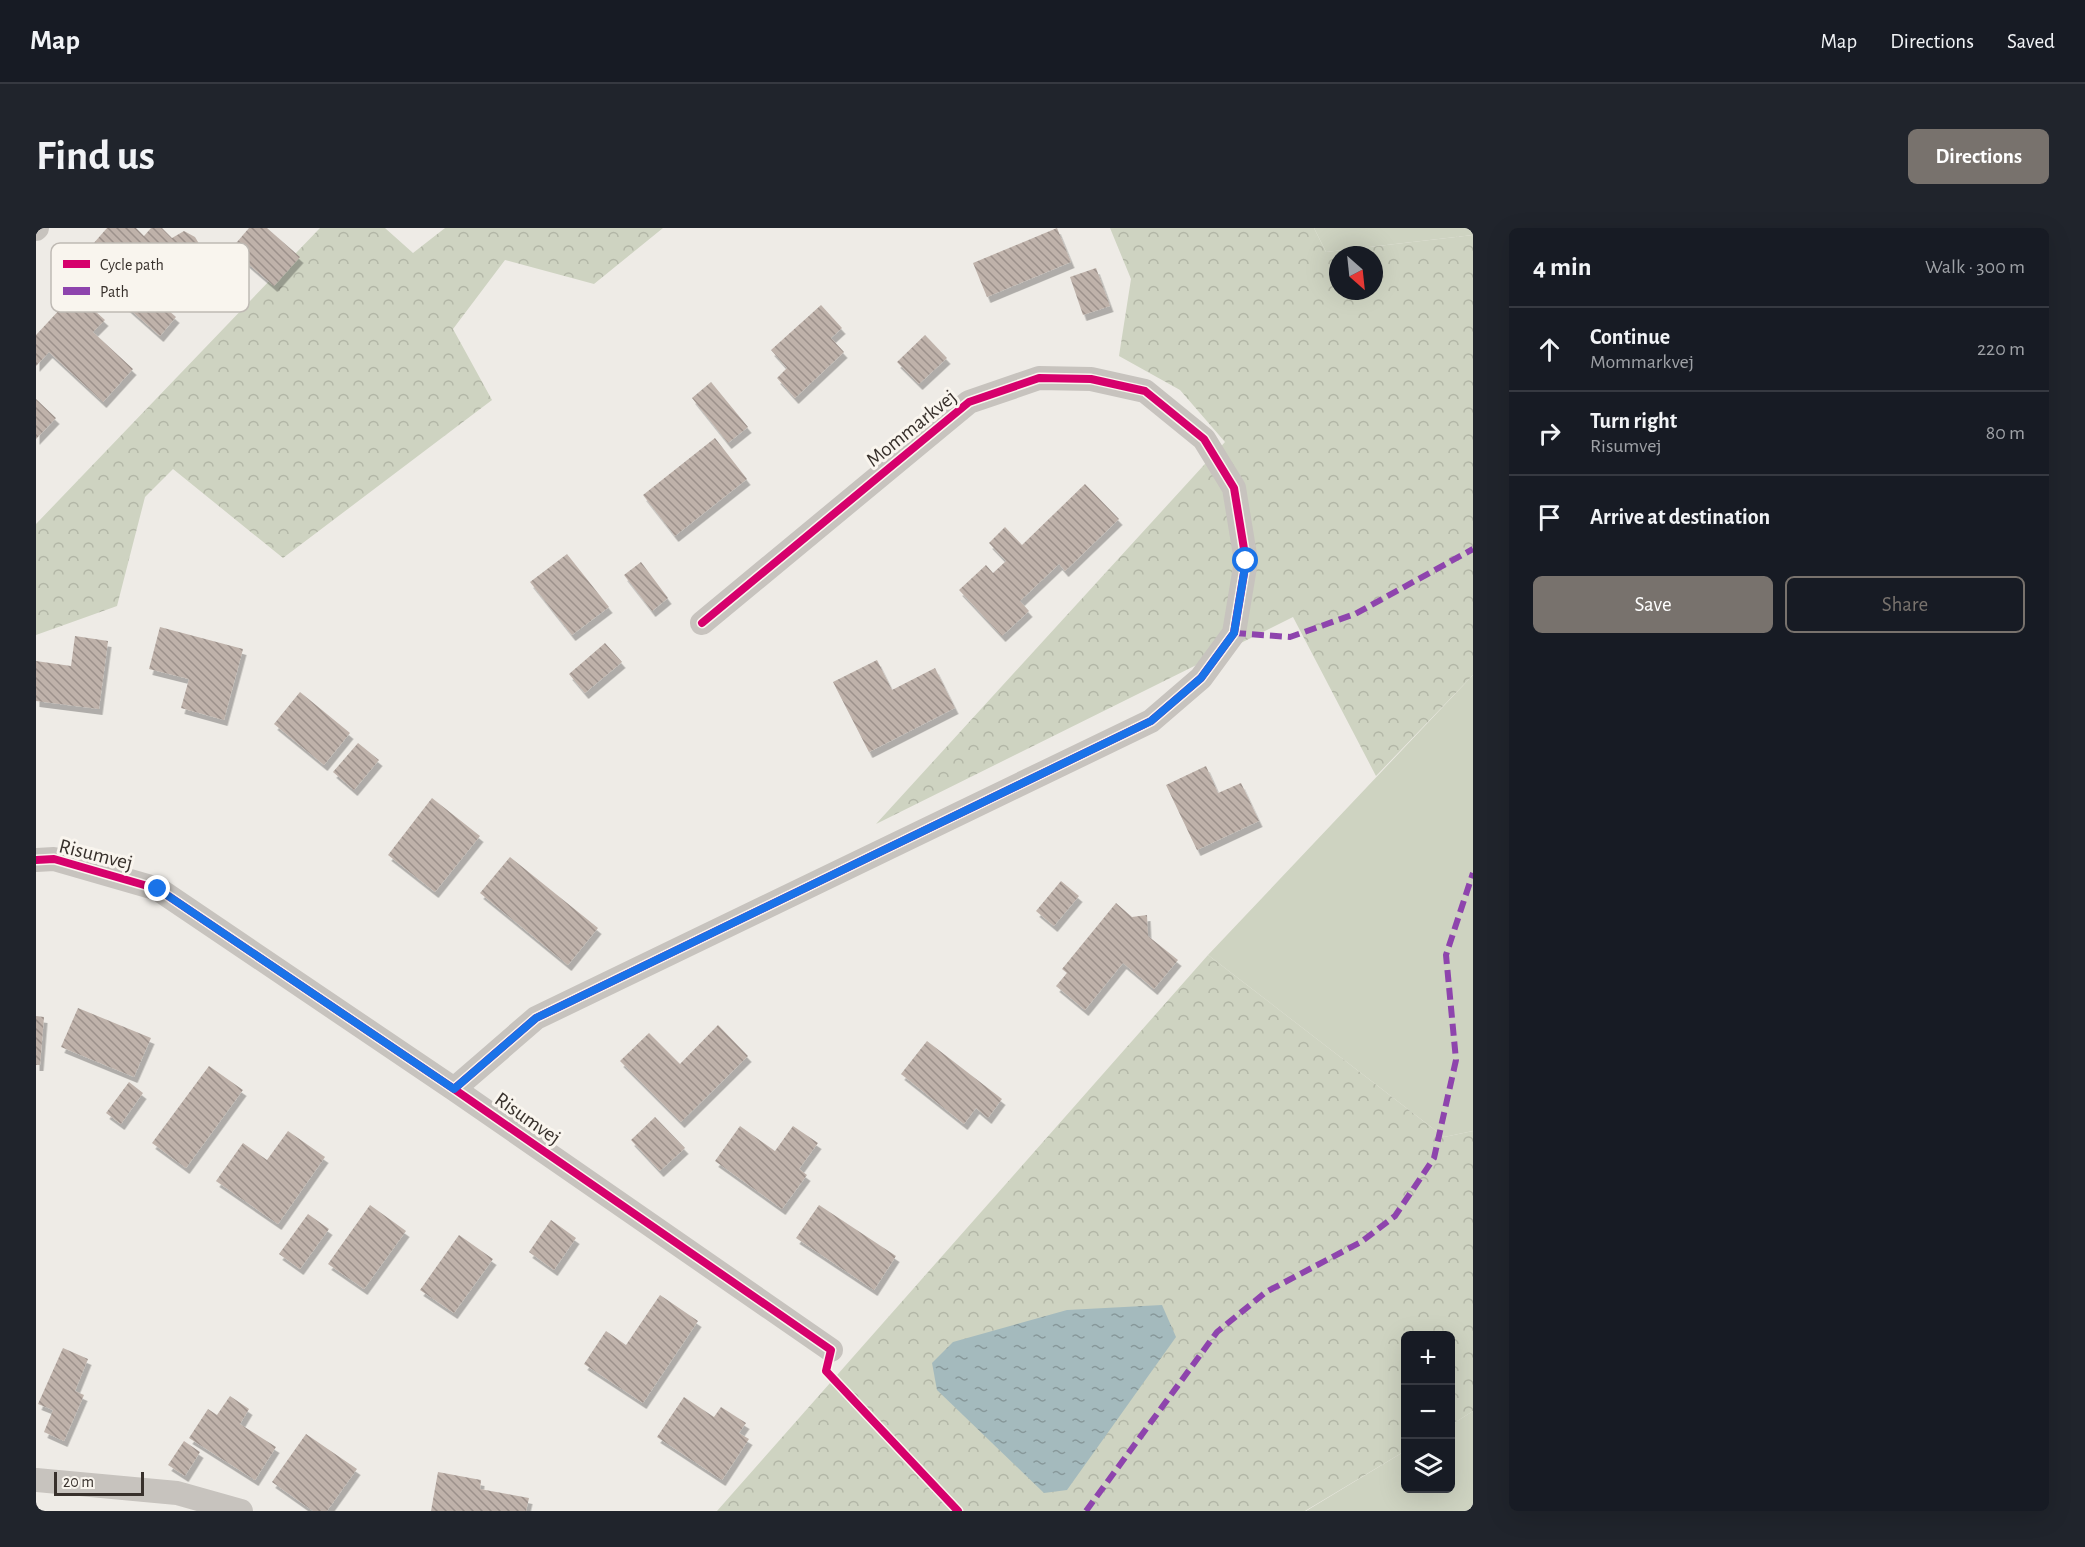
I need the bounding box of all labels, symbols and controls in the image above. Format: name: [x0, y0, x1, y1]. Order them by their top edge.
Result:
text: Map: [30, 27, 80, 55]
text: Map: [1821, 31, 1857, 52]
text: Directions: [1890, 31, 1974, 52]
text: Saved: [2007, 31, 2055, 52]
button: Directions: [1908, 129, 2049, 184]
text: Find us: [36, 135, 155, 177]
legend: [51, 243, 249, 312]
north arrow: [1329, 246, 1383, 300]
text: 4 min: [1533, 254, 1592, 280]
text: Cycle path: [100, 257, 164, 274]
text: Walk · 300 m: [1925, 257, 2025, 277]
text: Path: [100, 284, 129, 300]
text: Continue: [1590, 326, 1670, 348]
icon: ahead: [1533, 333, 1566, 366]
text: 220 m: [1977, 339, 2025, 359]
text: Mommarkvej: [1590, 352, 1694, 372]
street label: Mommarkvej: [862, 386, 960, 471]
text: Turn right: [1590, 410, 1677, 432]
icon: right: [1533, 417, 1566, 450]
text: 80 m: [1986, 423, 2025, 443]
text: Risumvej: [1590, 436, 1662, 456]
icon: arrive: [1533, 501, 1566, 534]
text: Arrive at destination: [1590, 506, 1770, 528]
route start: [1232, 547, 1258, 573]
button: Save: [1533, 576, 1773, 633]
button: Share: [1785, 576, 2025, 633]
street label: Risumvej: [57, 835, 135, 874]
route end: [144, 875, 170, 901]
street label: Risumvej: [491, 1088, 565, 1149]
map controls: [1401, 1331, 1455, 1493]
button: +: [1401, 1331, 1455, 1385]
button: −: [1401, 1385, 1455, 1439]
button: layers: [1401, 1439, 1455, 1493]
scale bar: [54, 1469, 144, 1496]
text: 20 m: [63, 1474, 94, 1490]

